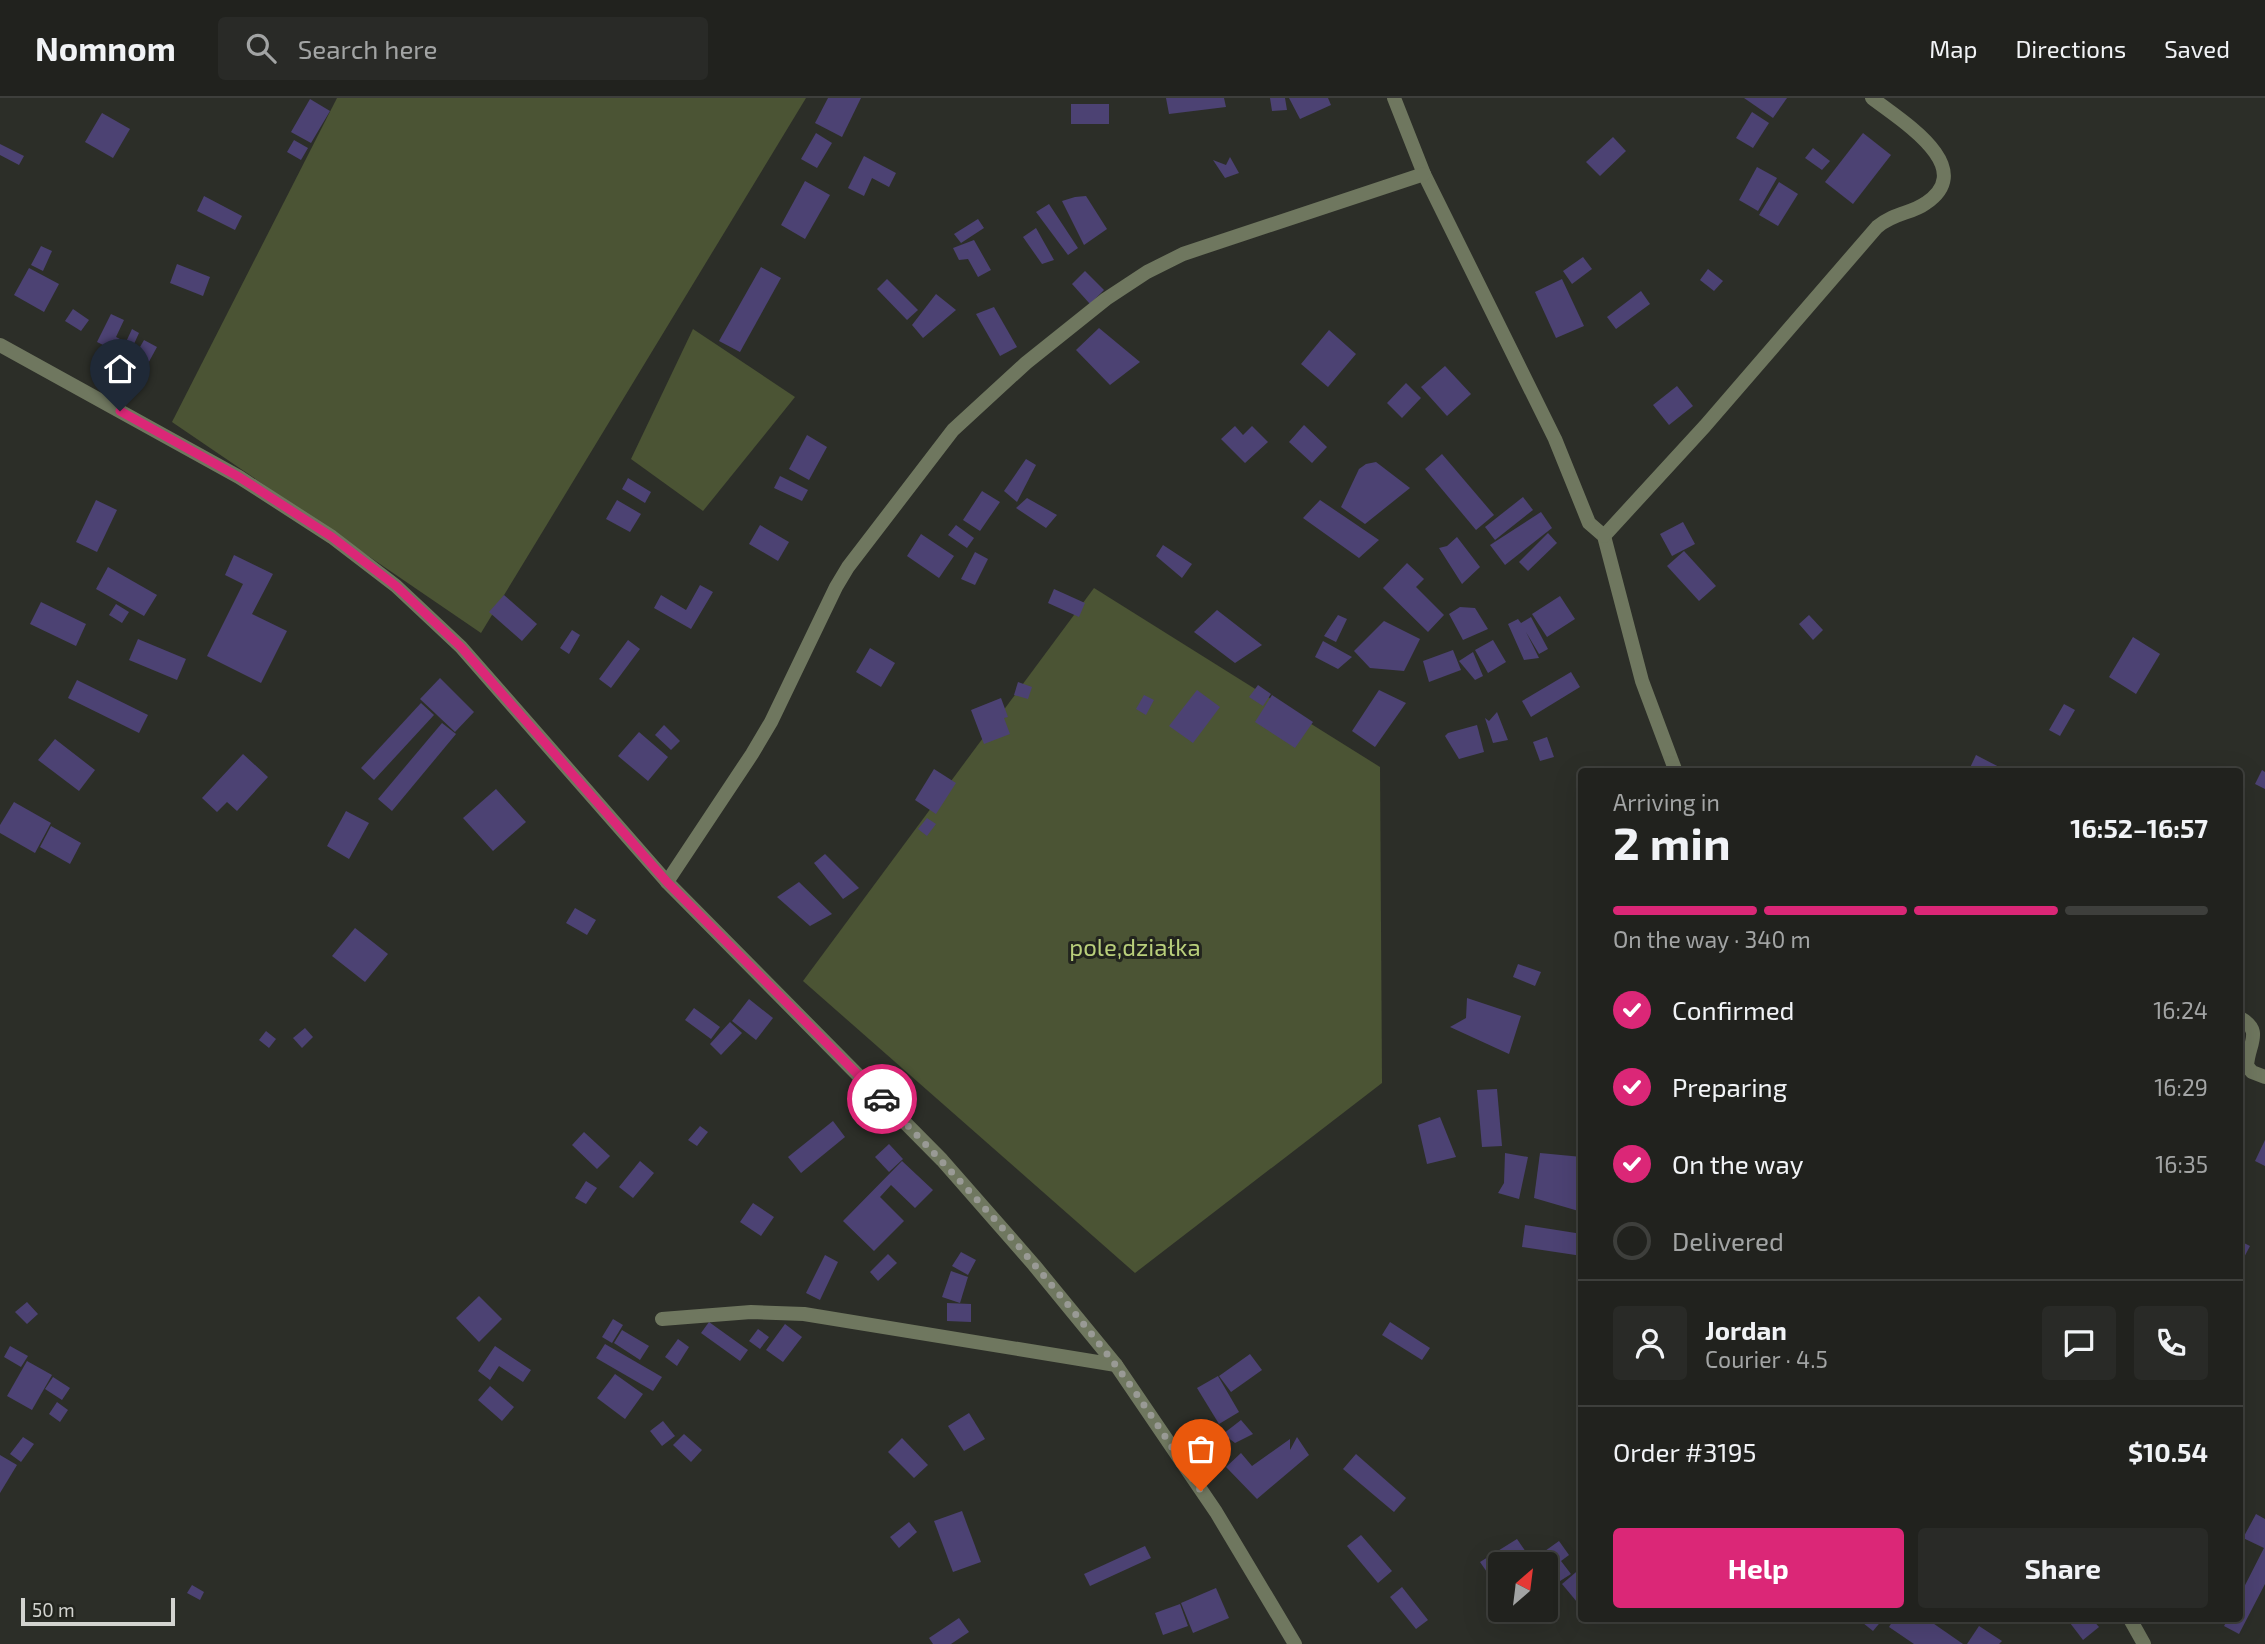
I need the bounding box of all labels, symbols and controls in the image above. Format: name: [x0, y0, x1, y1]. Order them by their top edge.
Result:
search box: [218, 17, 708, 80]
text: Nomnom: [35, 28, 176, 68]
icon: search: [242, 29, 280, 67]
text: Search here: [298, 33, 437, 64]
text: Map: [1929, 34, 1977, 63]
text: Directions: [2015, 34, 2126, 63]
text: Saved: [2164, 34, 2230, 63]
pin: [90, 339, 150, 411]
icon: home: [101, 350, 139, 388]
text: Arriving in: [1613, 788, 1720, 816]
text: 16:52–16:57: [2070, 812, 2208, 843]
text: 2 min: [1613, 814, 1731, 869]
text: On the way · 340 m: [1613, 925, 1811, 953]
park label: pole,działka: [1069, 932, 1201, 961]
icon: check: [1613, 991, 1651, 1029]
text: Confirmed: [1672, 994, 1795, 1025]
text: 16:24: [2153, 996, 2208, 1024]
courier: [847, 1064, 917, 1134]
icon: check: [1613, 1068, 1651, 1106]
text: Preparing: [1672, 1071, 1787, 1102]
text: 16:29: [2154, 1073, 2208, 1101]
icon: car: [863, 1080, 901, 1118]
icon: check: [1613, 1145, 1651, 1183]
text: On the way: [1672, 1148, 1803, 1179]
text: 16:35: [2155, 1150, 2208, 1178]
text: Delivered: [1672, 1225, 1784, 1256]
button: person: [1613, 1306, 1687, 1380]
button: chat: [2042, 1306, 2116, 1380]
button: phone: [2134, 1306, 2208, 1380]
text: Jordan: [1705, 1314, 1787, 1345]
text: Courier · 4.5: [1705, 1345, 1828, 1373]
pin: [1171, 1419, 1231, 1491]
icon: bag: [1182, 1430, 1220, 1468]
text: Order #3195: [1613, 1436, 1757, 1467]
text: $10.54: [2128, 1436, 2208, 1467]
button: Help: [1613, 1528, 1904, 1608]
button: Share: [1918, 1528, 2208, 1608]
north arrow: [1488, 1552, 1558, 1622]
map controls: [1488, 1552, 1558, 1622]
scale bar: [21, 1595, 175, 1627]
text: 50 m: [32, 1598, 75, 1621]

